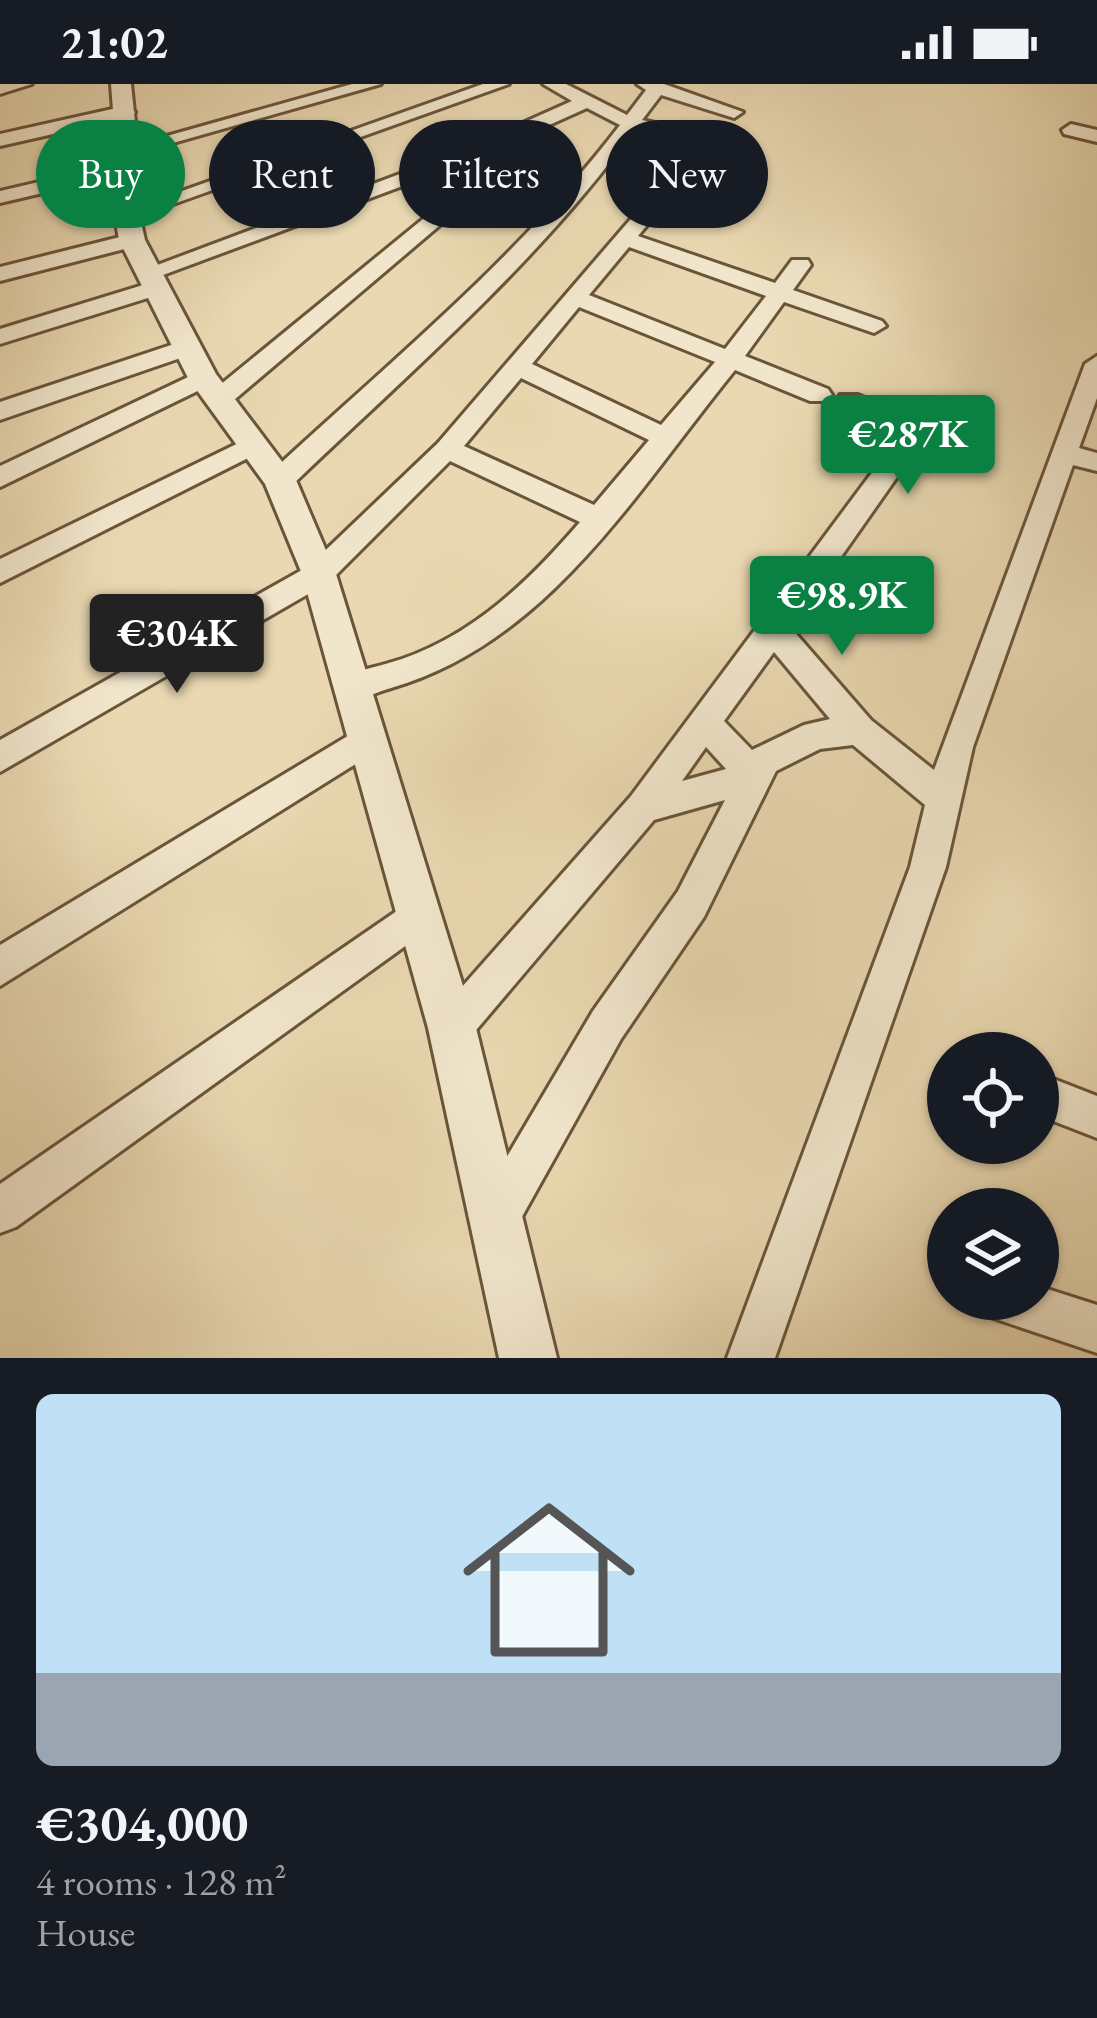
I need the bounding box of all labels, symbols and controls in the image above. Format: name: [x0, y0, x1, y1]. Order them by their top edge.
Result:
text: 21:02: [60, 13, 168, 71]
chip: Buy: [36, 120, 185, 228]
chip: Rent: [209, 120, 375, 228]
chip: Filters: [399, 120, 582, 228]
chip: New: [606, 120, 768, 228]
pin: €287K: [824, 395, 992, 497]
text: €287K: [848, 408, 968, 459]
pin: €98.9K: [744, 556, 940, 658]
text: €98.9K: [777, 569, 907, 620]
pin: €304K: [93, 594, 261, 696]
text: €304K: [117, 607, 237, 658]
map controls: [927, 1032, 1059, 1320]
button: locate: [927, 1032, 1059, 1164]
button: layers: [927, 1188, 1059, 1320]
icon: home: [441, 1472, 657, 1688]
text: €304,000: [36, 1790, 248, 1856]
text: 4 rooms · 128 m²: [36, 1856, 287, 1907]
text: House: [36, 1907, 135, 1958]

